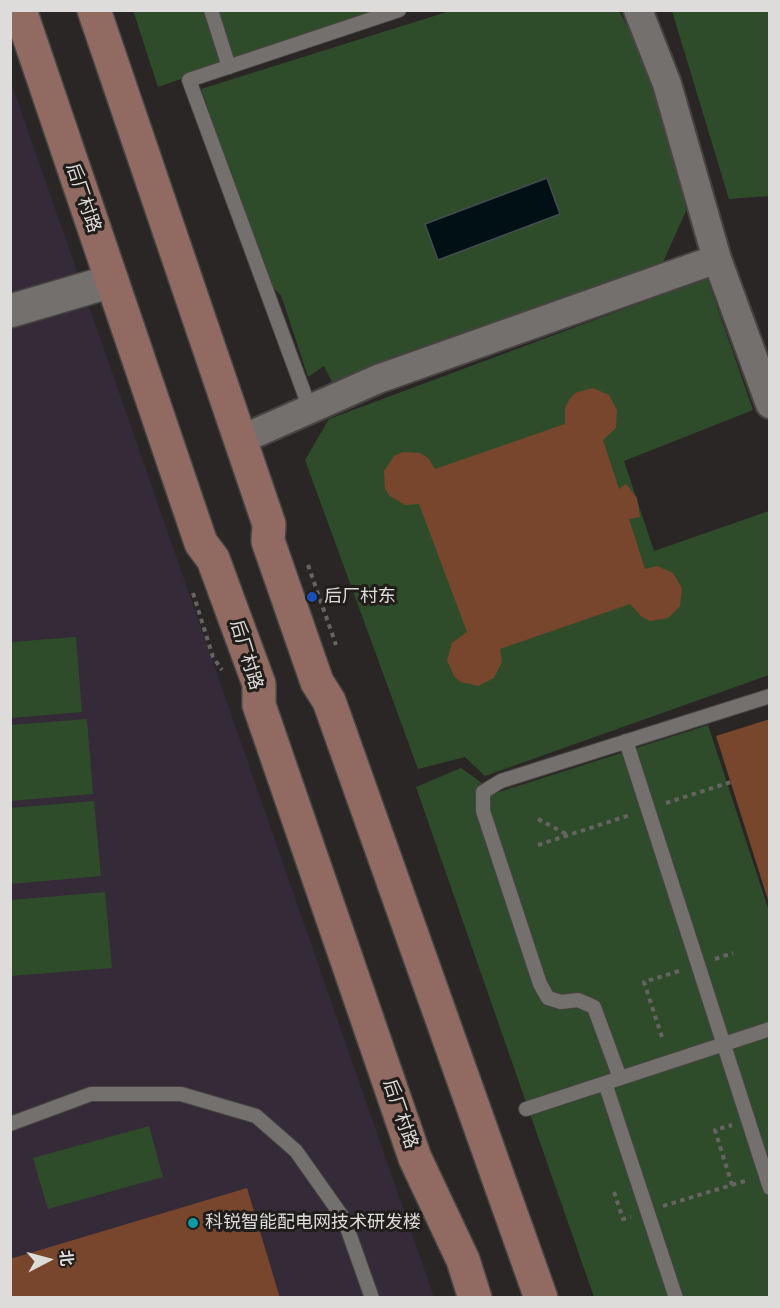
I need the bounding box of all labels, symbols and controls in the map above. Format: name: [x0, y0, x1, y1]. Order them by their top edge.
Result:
street label: 后厂村路: [61, 160, 105, 236]
place label: 后厂村东: [324, 586, 396, 608]
marker: 后厂村东: [305, 590, 319, 604]
street label: 后厂村路: [225, 617, 267, 693]
street label: 后厂村路: [378, 1076, 422, 1152]
place label: 科锐智能配电网技术研发楼: [205, 1212, 421, 1234]
marker: 科锐智能配电网技术研发楼: [186, 1216, 200, 1230]
north arrow: [18, 1230, 78, 1290]
text: 北: [56, 1249, 77, 1267]

